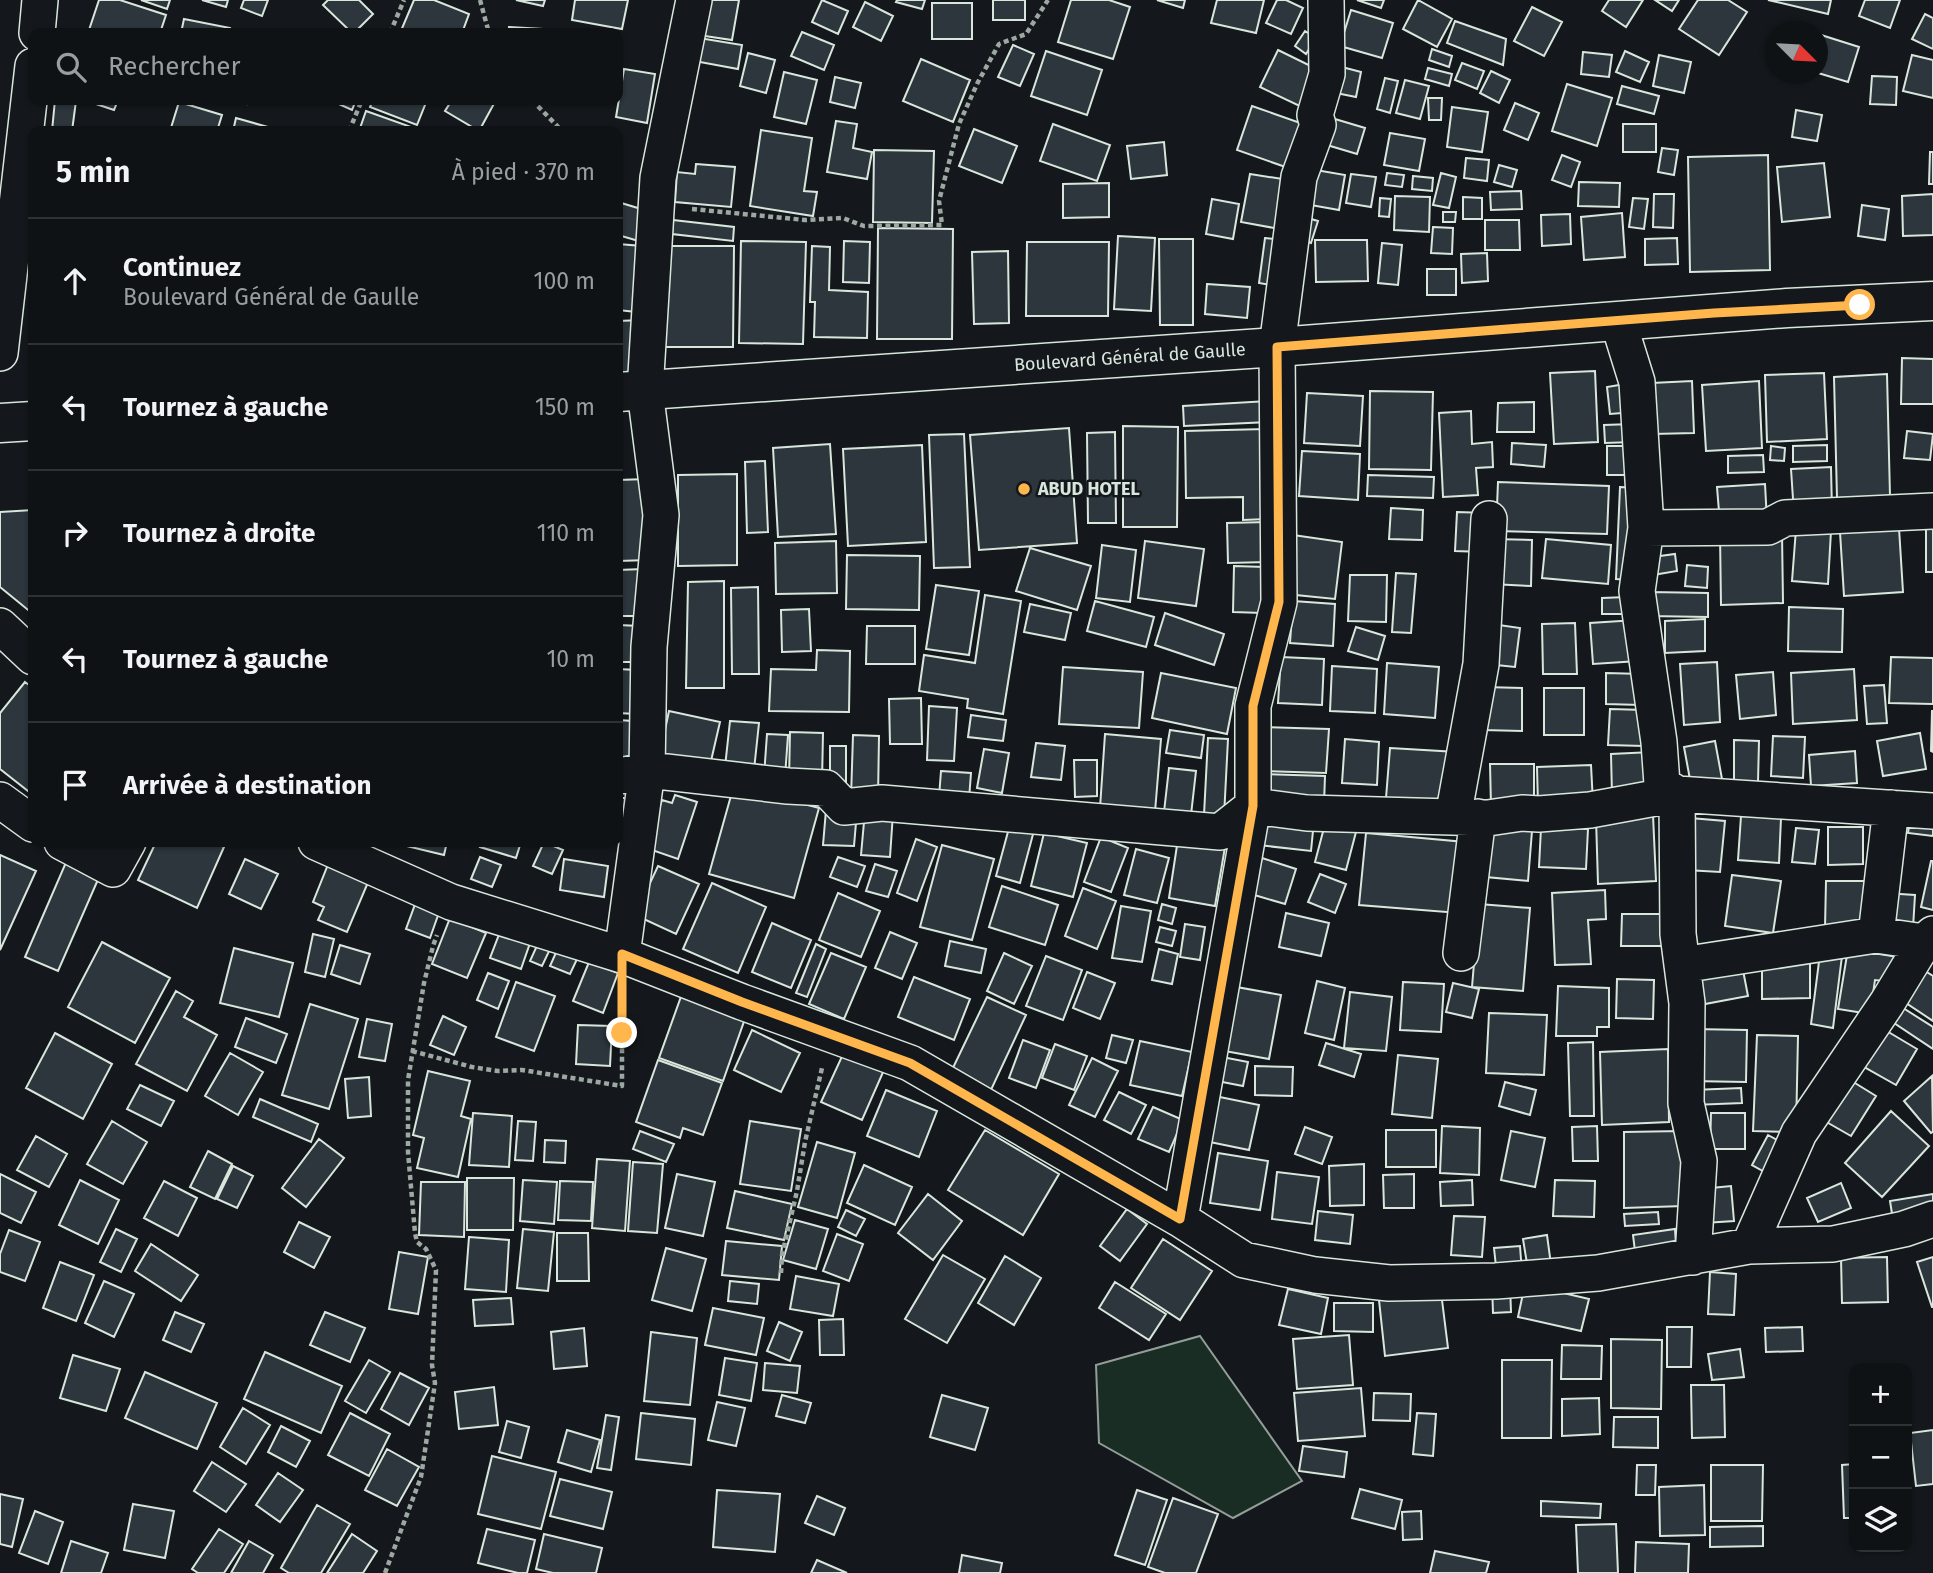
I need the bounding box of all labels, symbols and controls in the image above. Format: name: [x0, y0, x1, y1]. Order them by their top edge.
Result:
north arrow: [1765, 21, 1828, 84]
search box: [28, 28, 623, 105]
icon: search: [52, 48, 90, 86]
text: Rechercher: [108, 51, 240, 82]
text: 5 min: [56, 154, 130, 190]
text: À pied · 370 m: [452, 158, 595, 186]
text: Continuez: [123, 252, 241, 283]
icon: ahead: [56, 262, 94, 300]
text: 100 m: [534, 267, 595, 295]
text: Boulevard Général de Gaulle: [123, 283, 419, 311]
route start: [1844, 289, 1875, 320]
street label: Boulevard Général de Gaulle: [1013, 338, 1246, 376]
icon: left: [56, 388, 94, 426]
text: Tournez à gauche: [123, 392, 328, 423]
text: 150 m: [535, 393, 595, 421]
place label: ABUD HOTEL: [1037, 478, 1140, 500]
marker: ABUD HOTEL: [1016, 481, 1032, 497]
icon: right: [56, 514, 94, 552]
text: Tournez à droite: [123, 518, 315, 549]
text: 110 m: [537, 519, 595, 547]
icon: left: [56, 640, 94, 678]
text: Tournez à gauche: [123, 644, 328, 675]
text: 10 m: [546, 645, 595, 673]
icon: arrive: [56, 766, 94, 804]
text: Arrivée à destination: [123, 770, 372, 801]
route end: [606, 1017, 637, 1048]
map controls: [1849, 1363, 1912, 1552]
button: +: [1849, 1363, 1912, 1426]
button: −: [1849, 1426, 1912, 1489]
button: layers: [1849, 1489, 1912, 1552]

